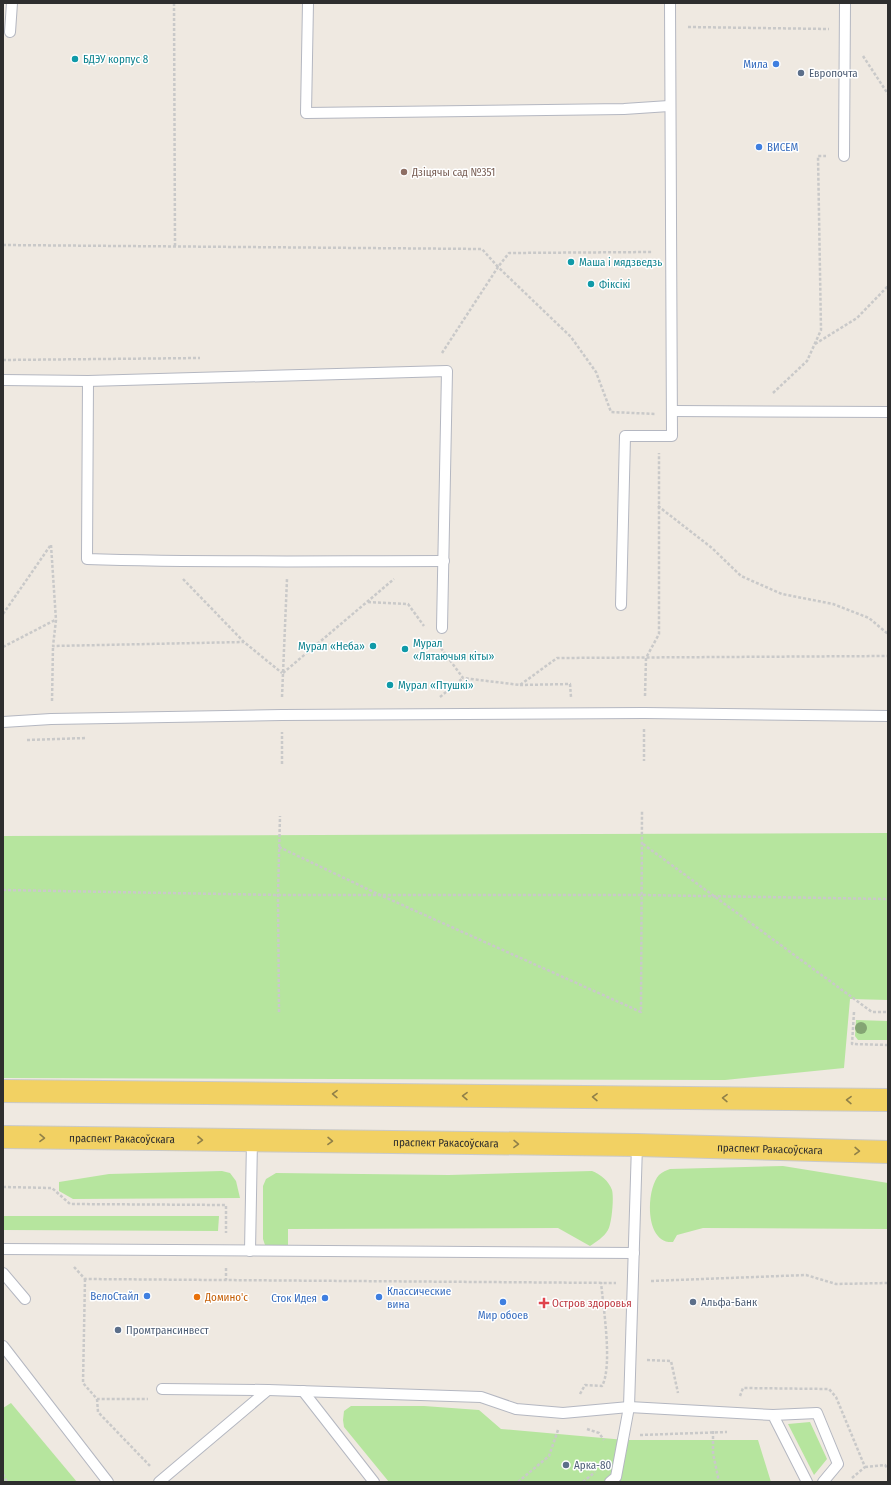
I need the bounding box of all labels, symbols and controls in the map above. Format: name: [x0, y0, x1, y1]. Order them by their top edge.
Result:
place label: БДЭУ корпус 8: [83, 53, 149, 66]
marker: БДЭУ корпус 8: [70, 54, 80, 64]
place label: Мила: [743, 58, 768, 71]
marker: Мила: [771, 59, 781, 69]
place label: Европочта: [809, 67, 858, 80]
marker: Европочта: [796, 68, 806, 78]
place label: ВИСЕМ: [767, 141, 798, 154]
marker: ВИСЕМ: [754, 142, 764, 152]
place label: Дзіцячы сад №351: [411, 166, 495, 179]
marker: Дзіцячы сад №351: [399, 167, 409, 177]
place label: Маша і мядзведзь: [579, 256, 662, 269]
marker: Маша і мядзведзь: [566, 257, 576, 267]
place label: Фіксікі: [599, 278, 631, 291]
marker: Фіксікі: [586, 279, 596, 289]
place label: Мурал «Лятаючыя кіты»: [413, 637, 495, 663]
place label: Мурал «Неба»: [298, 640, 365, 653]
marker: Мурал «Неба»: [368, 641, 378, 651]
marker: Мурал «Лятаючыя кіты»: [400, 644, 410, 654]
place label: Мурал «Птушкі»: [398, 679, 474, 692]
marker: Мурал «Птушкі»: [385, 680, 395, 690]
one-way arrow: [332, 1090, 338, 1098]
one-way arrow: [462, 1092, 468, 1100]
one-way arrow: [592, 1093, 598, 1101]
one-way arrow: [722, 1094, 728, 1102]
one-way arrow: [846, 1096, 852, 1104]
street label: праспект Ракасоўскага: [69, 1131, 175, 1146]
one-way arrow: [39, 1134, 45, 1142]
street label: праспект Ракасоўскага: [393, 1135, 499, 1150]
one-way arrow: [197, 1136, 203, 1144]
one-way arrow: [327, 1137, 333, 1145]
one-way arrow: [513, 1140, 519, 1148]
street label: праспект Ракасоўскага: [717, 1141, 823, 1157]
one-way arrow: [854, 1147, 860, 1155]
place label: Классические вина: [387, 1285, 451, 1311]
place label: ВелоСтайл: [90, 1290, 139, 1303]
marker: ВелоСтайл: [142, 1291, 152, 1301]
place label: Домино'c: [204, 1291, 248, 1304]
marker: Домино'c: [192, 1292, 202, 1302]
place label: Сток Идея: [271, 1292, 317, 1305]
marker: Классические вина: [374, 1292, 384, 1302]
marker: Сток Идея: [320, 1293, 330, 1303]
place label: Альфа-Банк: [701, 1296, 758, 1309]
marker: Мир обоев: [498, 1297, 508, 1307]
place label: Остров здоровья: [552, 1297, 632, 1310]
marker: Альфа-Банк: [688, 1297, 698, 1307]
marker: Остров здоровья: [539, 1298, 549, 1308]
place label: Мир обоев: [478, 1309, 528, 1322]
place label: Промтрансинвест: [126, 1324, 209, 1337]
marker: Промтрансинвест: [113, 1325, 123, 1335]
place label: Арка-80: [574, 1459, 611, 1472]
marker: Арка-80: [561, 1460, 571, 1470]

